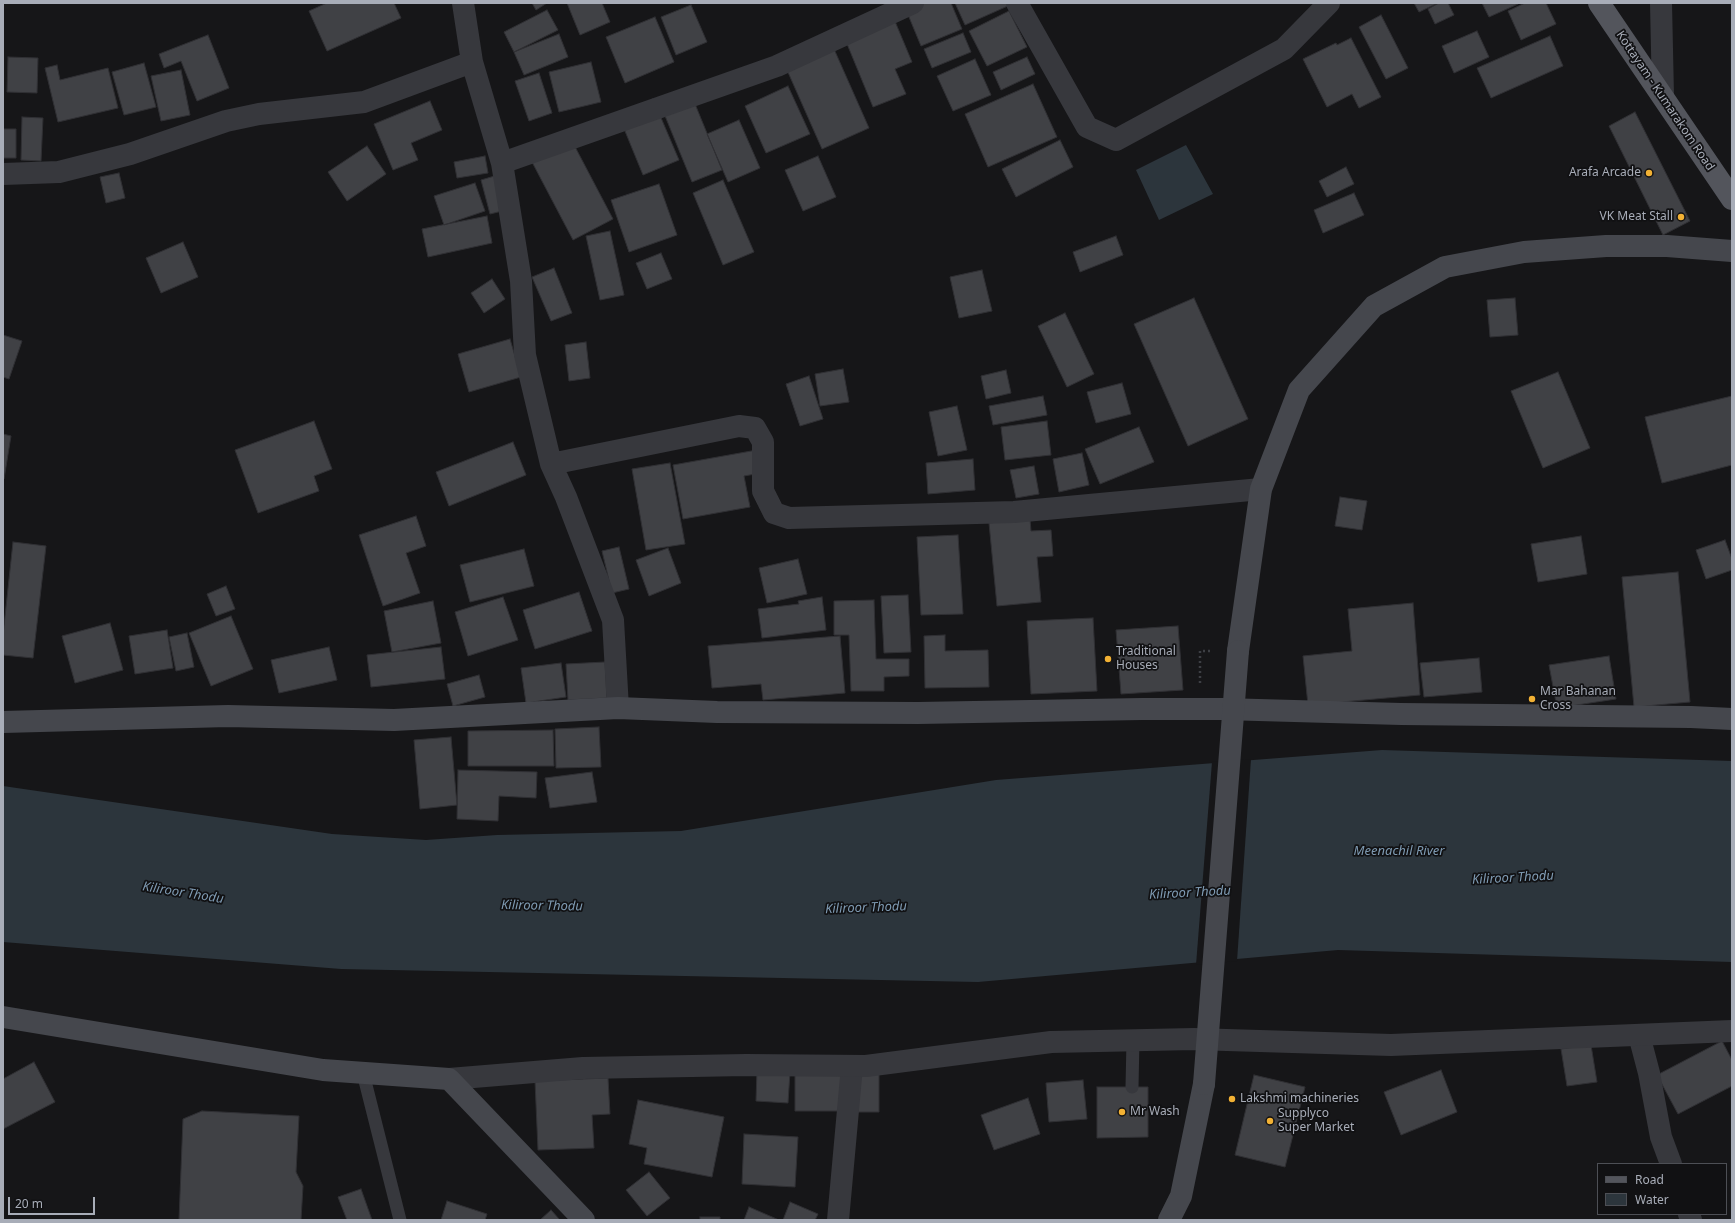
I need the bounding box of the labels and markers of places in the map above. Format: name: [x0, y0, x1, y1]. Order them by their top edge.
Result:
place label: Arafa Arcade: [1569, 166, 1641, 180]
marker: Arafa Arcade: [1644, 168, 1654, 178]
place label: VK Meat Stall: [1600, 210, 1673, 224]
marker: VK Meat Stall: [1676, 212, 1686, 222]
place label: Traditional Houses: [1116, 645, 1176, 673]
marker: Traditional Houses: [1103, 654, 1113, 664]
place label: Mar Bahanan Cross: [1540, 685, 1616, 713]
marker: Mar Bahanan Cross: [1527, 694, 1537, 704]
place label: Lakshmi machineries: [1240, 1092, 1359, 1106]
marker: Lakshmi machineries: [1227, 1094, 1237, 1104]
place label: Mr Wash: [1130, 1105, 1180, 1119]
marker: Mr Wash: [1117, 1107, 1127, 1117]
place label: Supplyco Super Market: [1278, 1107, 1354, 1135]
marker: Supplyco Super Market: [1265, 1116, 1275, 1126]

